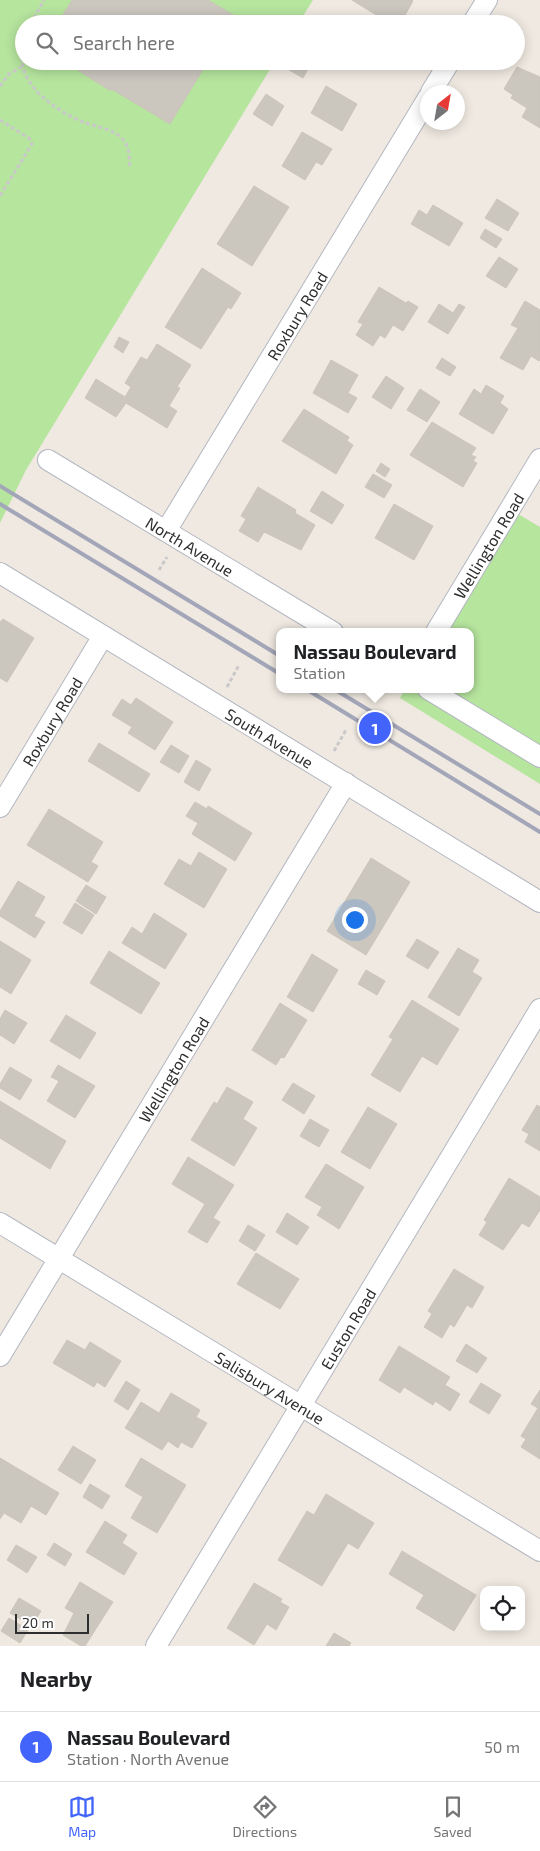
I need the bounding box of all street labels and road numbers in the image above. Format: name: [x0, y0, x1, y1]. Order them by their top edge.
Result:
street label: Roxbury Road: [262, 268, 331, 363]
street label: Wellington Road: [449, 489, 527, 602]
street label: North Avenue: [143, 512, 237, 579]
street label: Roxbury Road: [18, 673, 86, 769]
street label: South Avenue: [222, 703, 317, 771]
street label: Wellington Road: [134, 1013, 212, 1126]
street label: Euston Road: [316, 1284, 379, 1372]
street label: Salisbury Avenue: [212, 1347, 328, 1427]

